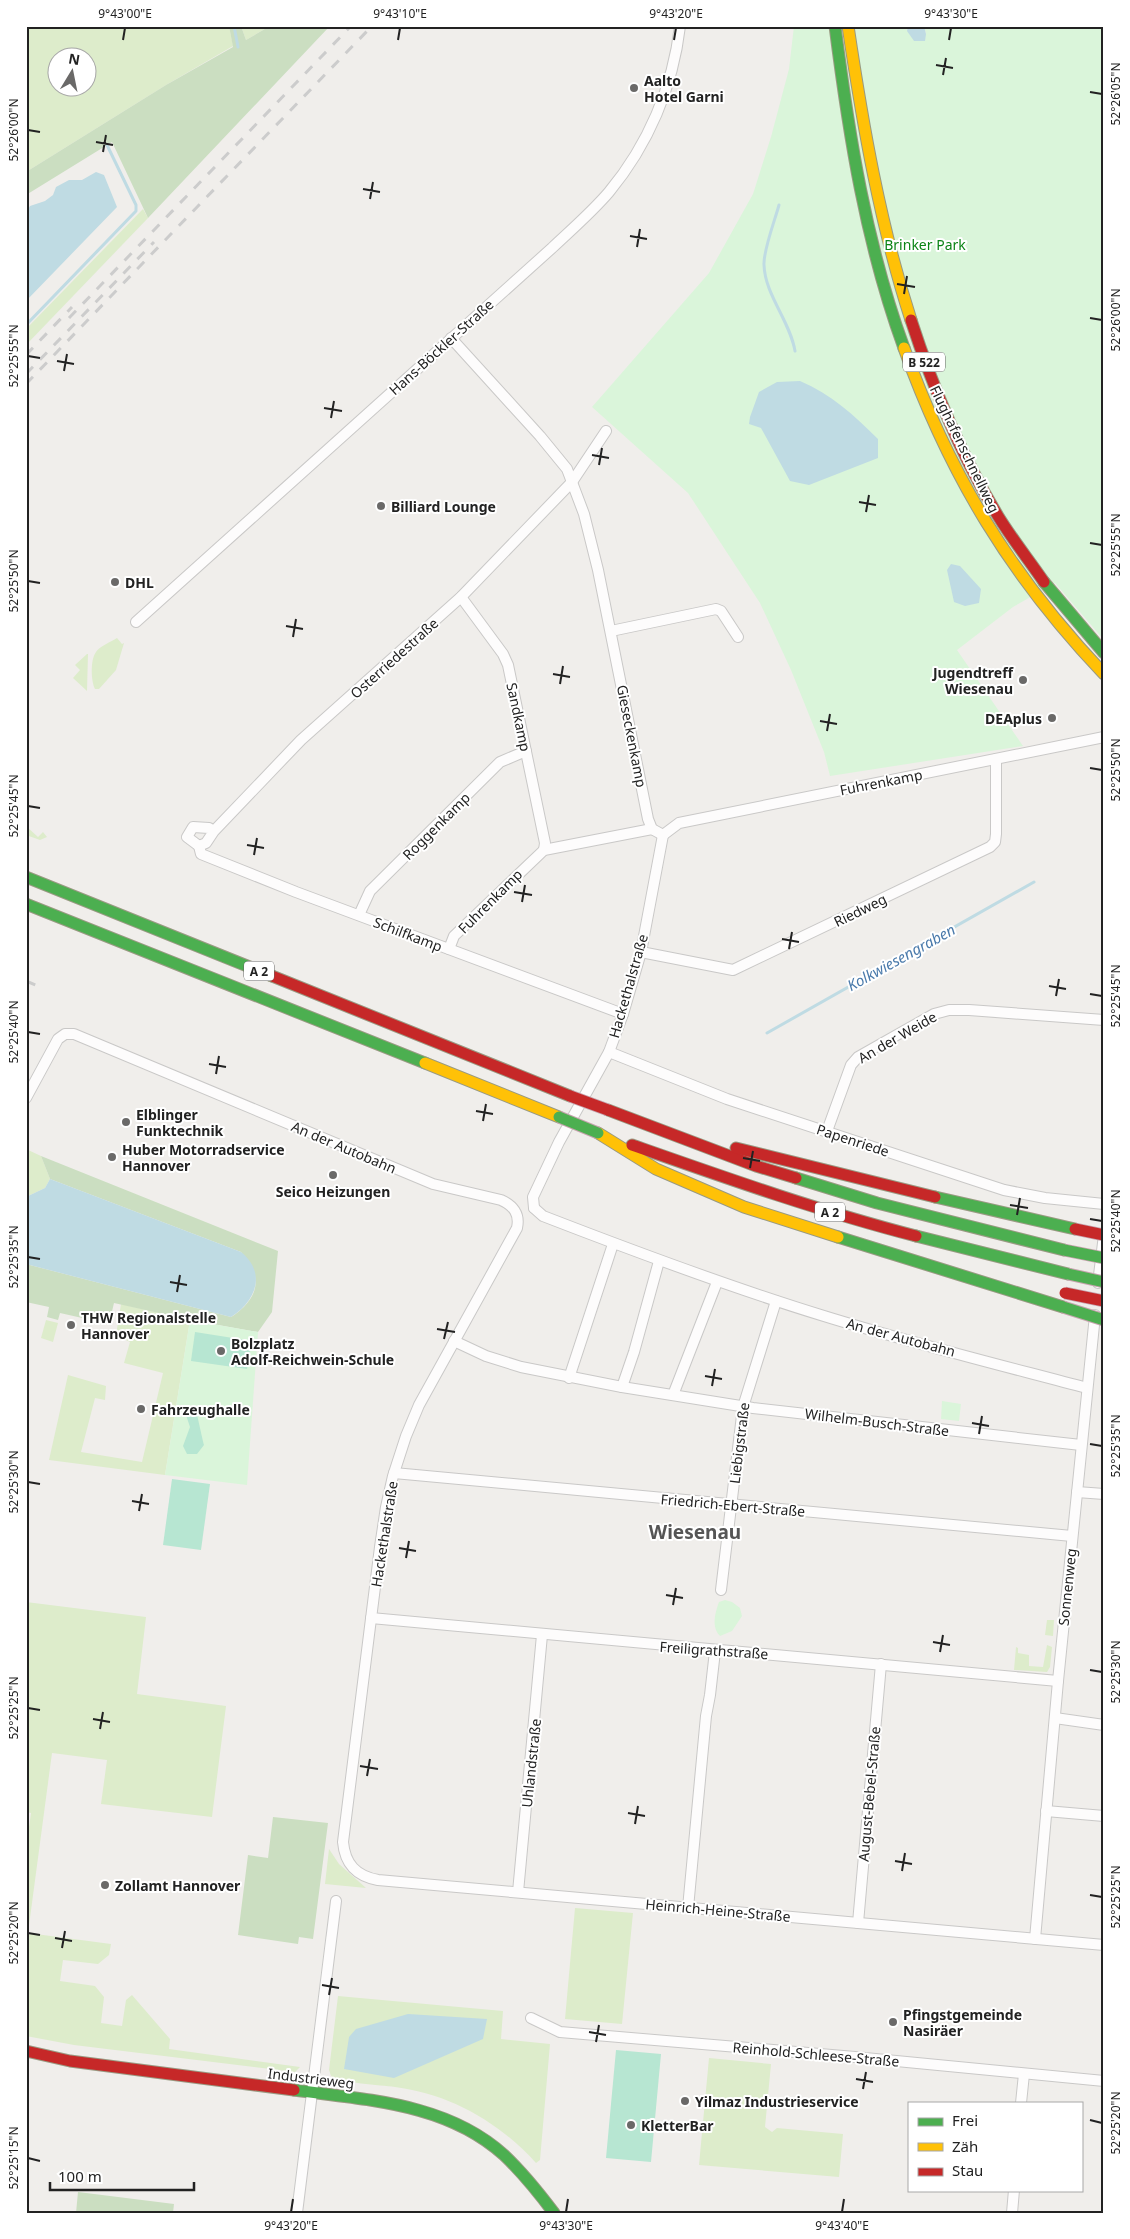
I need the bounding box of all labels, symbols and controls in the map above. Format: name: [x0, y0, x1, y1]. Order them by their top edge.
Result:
text: 9°43'00"E: [98, 5, 152, 22]
text: 9°43'10"E: [373, 5, 427, 22]
text: 9°43'20"E: [649, 5, 703, 22]
text: 9°43'30"E: [924, 5, 978, 22]
north arrow: [48, 48, 98, 98]
text: N: [67, 48, 82, 69]
text: 52°26'05"N: [1107, 62, 1124, 126]
place label: Aalto Hotel Garni: [644, 71, 724, 106]
marker: Aalto Hotel Garni: [628, 82, 640, 94]
text: 52°26'00"N: [5, 98, 22, 162]
park label: Brinker Park: [884, 235, 966, 254]
text: 52°26'00"N: [1107, 288, 1124, 352]
street label: Hans-Böckler-Straße: [385, 295, 497, 399]
text: 52°25'55"N: [5, 324, 22, 388]
road number: B 522: [903, 352, 945, 372]
street label: Flughafenschnellweg: [926, 382, 1004, 516]
place label: Billiard Lounge: [391, 497, 496, 516]
marker: Billiard Lounge: [375, 500, 387, 512]
text: 52°25'55"N: [1107, 513, 1124, 577]
text: 52°25'50"N: [5, 549, 22, 613]
place label: DHL: [125, 573, 154, 592]
marker: DHL: [109, 576, 121, 588]
street label: Osterriedestraße: [346, 613, 442, 703]
place label: Jugendtreff Wiesenau: [931, 663, 1014, 698]
marker: Jugendtreff Wiesenau: [1017, 674, 1029, 686]
street label: Sandkamp: [502, 681, 536, 753]
street label: Gieseckenkamp: [613, 683, 651, 789]
place label: DEAplus: [985, 709, 1042, 728]
marker: DEAplus: [1046, 712, 1058, 724]
text: 52°25'50"N: [1107, 738, 1124, 802]
street label: Fuhrenkamp: [838, 765, 924, 799]
text: 52°25'45"N: [5, 774, 22, 838]
street label: Roggenkamp: [398, 788, 474, 864]
street label: Fuhrenkamp: [454, 865, 526, 937]
street label: Riedweg: [831, 889, 889, 931]
street label: Schilfkamp: [371, 912, 445, 956]
water label: Kolkwiesengraben: [843, 919, 959, 995]
street label: Hackethalstraße: [604, 932, 652, 1040]
road number: A 2: [244, 961, 274, 980]
text: 52°25'45"N: [1107, 964, 1124, 1028]
text: 52°25'40"N: [5, 1000, 22, 1064]
street label: An der Weide: [854, 1007, 940, 1067]
place label: Elblinger Funktechnik: [136, 1105, 224, 1140]
marker: Elblinger Funktechnik: [120, 1116, 132, 1128]
street label: An der Autobahn: [289, 1116, 399, 1178]
street label: Papenriede: [814, 1119, 892, 1161]
place label: Huber Motorradservice Hannover: [122, 1140, 285, 1175]
marker: Huber Motorradservice Hannover: [106, 1151, 118, 1163]
marker: Seico Heizungen: [327, 1169, 339, 1181]
place label: Seico Heizungen: [276, 1182, 390, 1201]
text: 52°25'40"N: [1107, 1189, 1124, 1253]
road number: A 2: [815, 1202, 845, 1222]
text: 52°25'35"N: [5, 1225, 22, 1289]
place label: THW Regionalstelle Hannover: [81, 1308, 216, 1343]
street label: An der Autobahn: [844, 1313, 958, 1361]
marker: THW Regionalstelle Hannover: [65, 1319, 77, 1331]
place label: Bolzplatz Adolf-Reichwein-Schule: [231, 1334, 394, 1369]
marker: Bolzplatz Adolf-Reichwein-Schule: [215, 1345, 227, 1357]
place label: Fahrzeughalle: [151, 1400, 250, 1419]
street label: Liebigstraße: [725, 1401, 753, 1485]
marker: Fahrzeughalle: [135, 1403, 147, 1415]
street label: Wilhelm-Busch-Straße: [804, 1404, 950, 1440]
text: 52°25'35"N: [1107, 1414, 1124, 1478]
text: 52°25'30"N: [5, 1450, 22, 1514]
street label: Hackethalstraße: [366, 1479, 402, 1588]
street label: Friedrich-Ebert-Straße: [660, 1489, 806, 1521]
district label: Wiesenau: [649, 1519, 741, 1545]
street label: Sonnenweg: [1053, 1547, 1081, 1627]
street label: Freiligrathstraße: [659, 1637, 769, 1663]
text: 52°25'30"N: [1107, 1640, 1124, 1704]
text: 52°25'25"N: [5, 1676, 22, 1740]
street label: Uhlandstraße: [517, 1717, 545, 1808]
street label: August-Bebel-Straße: [854, 1726, 884, 1862]
text: 52°25'25"N: [1107, 1865, 1124, 1929]
place label: Zollamt Hannover: [115, 1876, 241, 1895]
marker: Zollamt Hannover: [99, 1879, 111, 1891]
street label: Heinrich-Heine-Straße: [645, 1894, 791, 1926]
text: 52°25'20"N: [5, 1901, 22, 1965]
place label: Pfingstgemeinde Nasiräer: [903, 2005, 1022, 2040]
marker: Pfingstgemeinde Nasiräer: [887, 2016, 899, 2028]
street label: Reinhold-Schleese-Straße: [732, 2037, 900, 2071]
street label: Industrieweg: [267, 2063, 355, 2093]
text: 52°25'20"N: [1107, 2091, 1124, 2155]
place label: Yilmaz Industrieservice: [695, 2092, 859, 2111]
marker: Yilmaz Industrieservice: [679, 2095, 691, 2107]
legend: [908, 2102, 1082, 2192]
text: Frei: [952, 2110, 978, 2130]
place label: KletterBar: [641, 2116, 714, 2135]
marker: KletterBar: [625, 2119, 637, 2131]
text: 52°25'15"N: [5, 2126, 22, 2190]
text: Zäh: [952, 2136, 978, 2156]
scale bar: [50, 2159, 194, 2191]
text: Stau: [952, 2160, 983, 2180]
text: 100 m: [58, 2166, 102, 2186]
text: 9°43'20"E: [264, 2217, 318, 2234]
text: 9°43'30"E: [539, 2217, 593, 2234]
text: 9°43'40"E: [815, 2217, 869, 2234]

